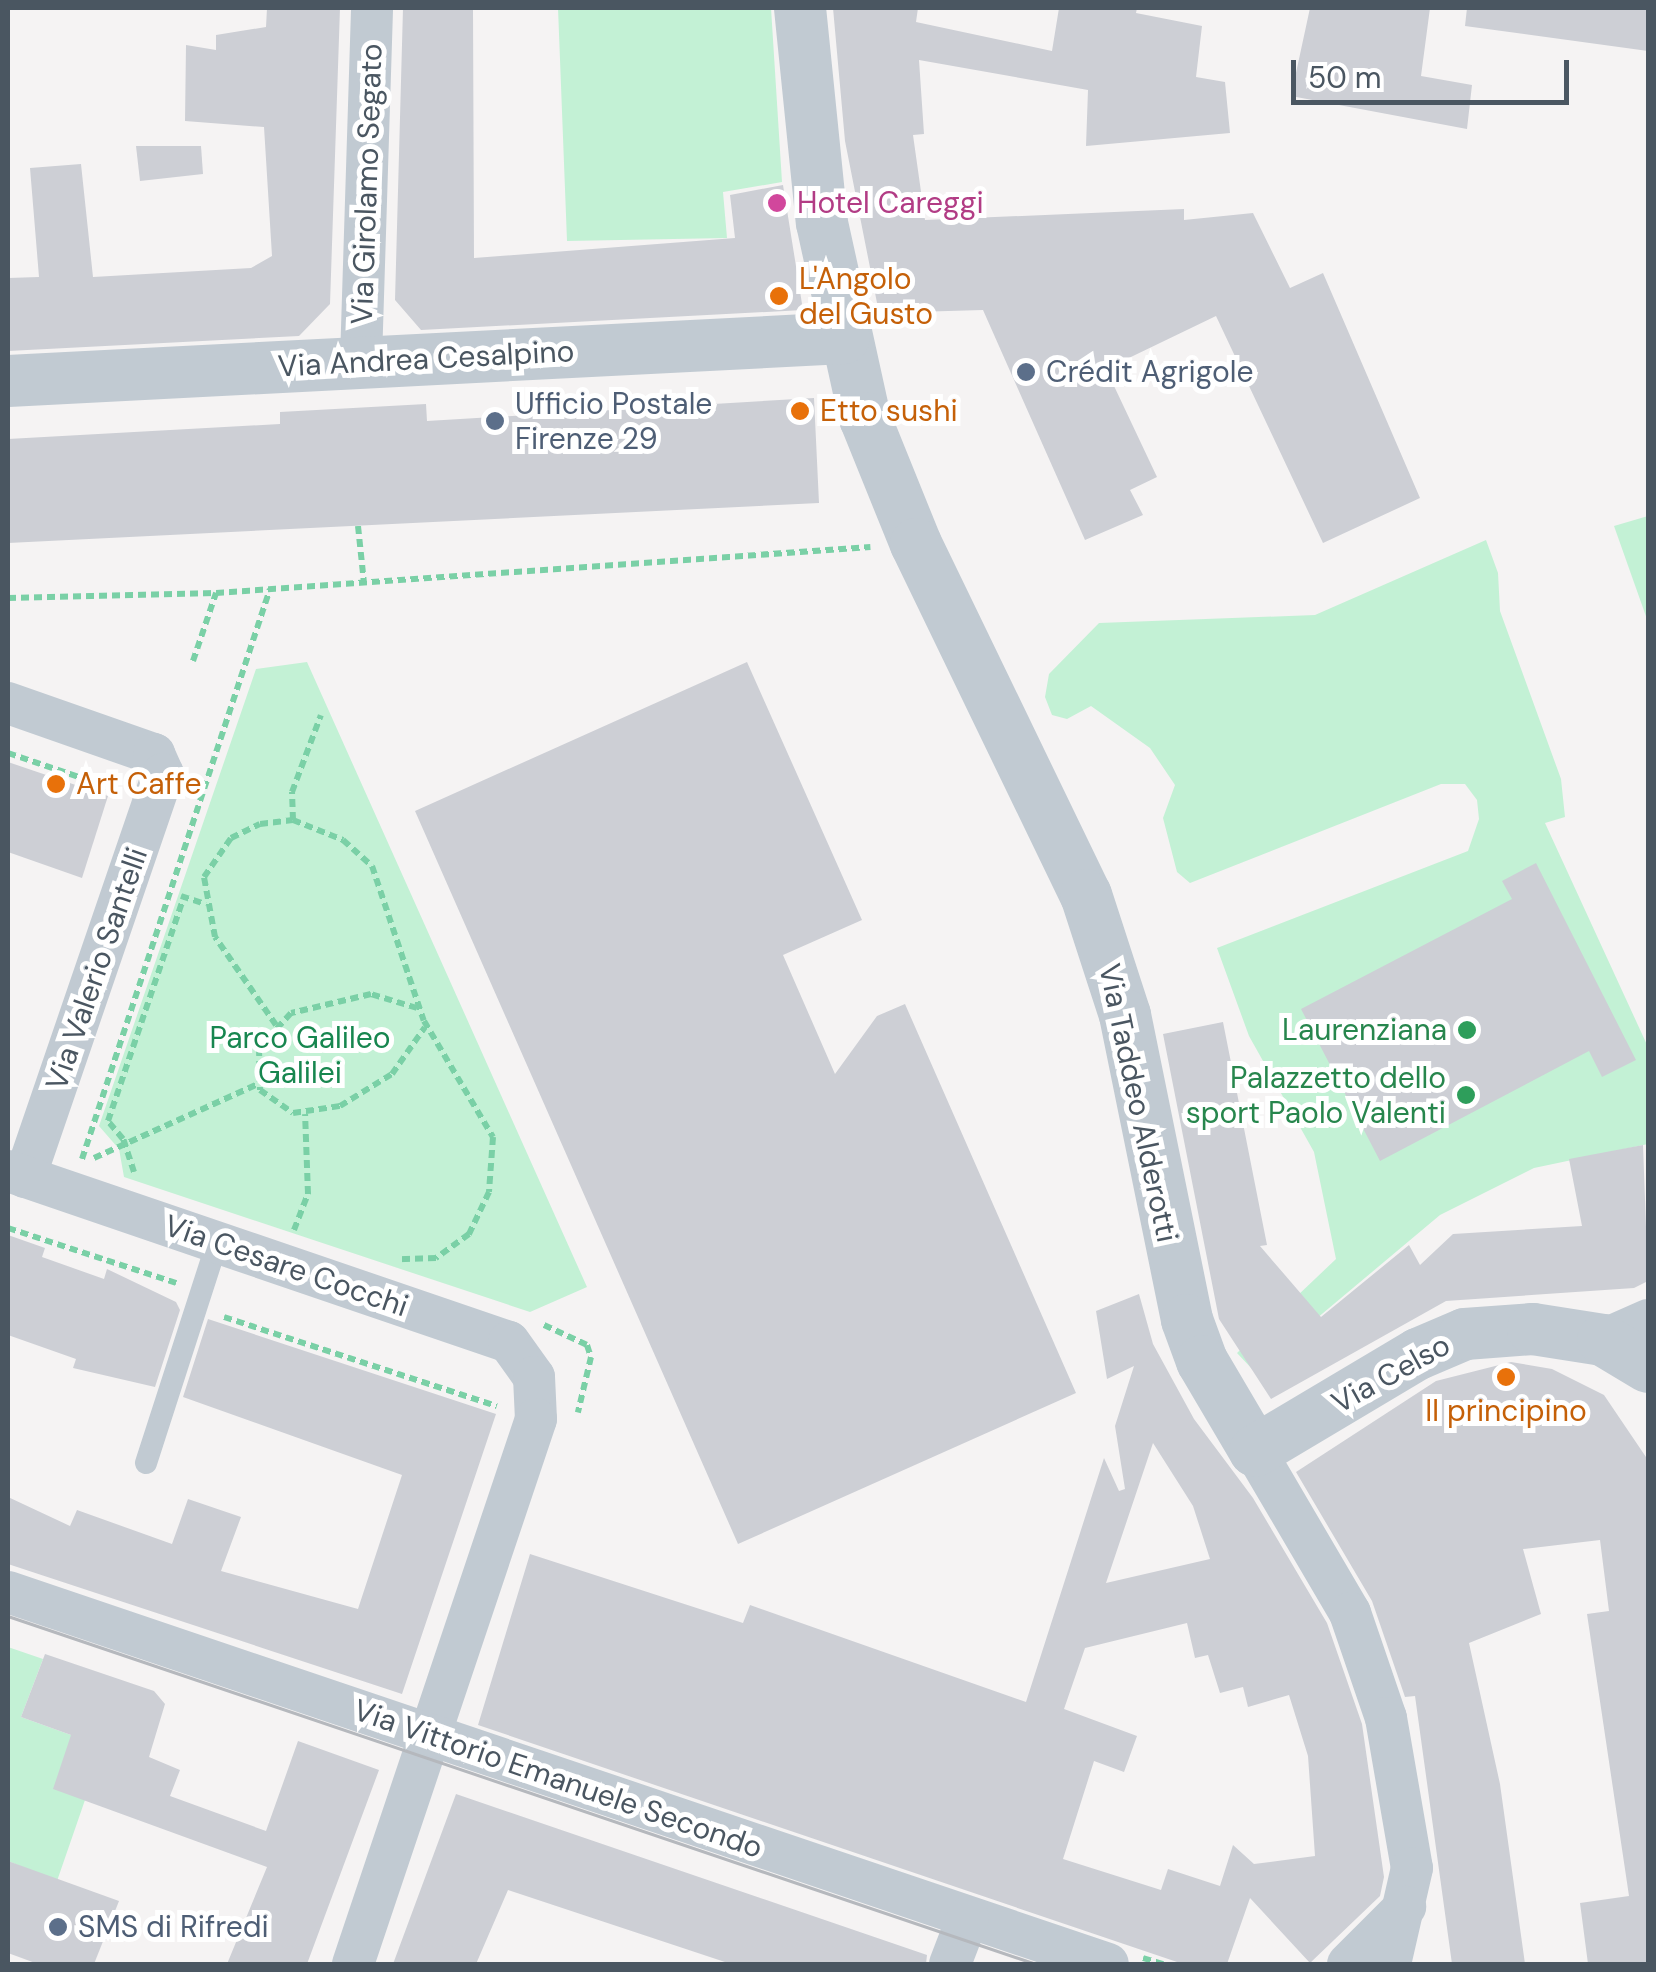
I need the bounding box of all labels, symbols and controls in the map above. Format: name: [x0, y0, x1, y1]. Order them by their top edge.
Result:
scale bar: [1296, 40, 1574, 102]
street label: Via Girolamo Segato: [344, 43, 390, 325]
text: 50 m: [1308, 58, 1382, 97]
place label: Hotel Careggi: [797, 185, 984, 221]
marker: Hotel Careggi: [766, 192, 788, 214]
place label: L'Angolo del Gusto: [799, 261, 933, 332]
marker: L'Angolo del Gusto: [768, 285, 790, 307]
street label: Via Andrea Cesalpino: [277, 333, 575, 385]
place label: Crédit Agrigole: [1046, 354, 1253, 390]
marker: Crédit Agrigole: [1015, 361, 1037, 383]
place label: Ufficio Postale Firenze 29: [515, 386, 712, 456]
place label: Etto sushi: [820, 393, 958, 429]
marker: Etto sushi: [789, 400, 811, 422]
marker: Ufficio Postale Firenze 29: [484, 410, 506, 432]
place label: Art Caffe: [76, 766, 201, 802]
marker: Art Caffe: [45, 773, 67, 795]
street label: Via Valerio Santelli: [39, 843, 155, 1095]
street label: Via Taddeo Alderotti: [1091, 960, 1185, 1246]
place label: Laurenziana: [1282, 1012, 1447, 1048]
marker: Laurenziana: [1456, 1019, 1478, 1041]
park label: Parco Galileo Galilei: [210, 1020, 390, 1090]
place label: Palazzetto dello sport Paolo Valenti: [1186, 1060, 1446, 1130]
marker: Palazzetto dello sport Paolo Valenti: [1455, 1084, 1477, 1106]
street label: Via Cesare Cocchi: [160, 1207, 412, 1325]
street label: Via Celso: [1326, 1327, 1456, 1421]
marker: Il principino: [1495, 1366, 1517, 1388]
place label: Il principino: [1425, 1393, 1587, 1429]
street label: Via Vittorio Emanuele Secondo: [349, 1692, 767, 1866]
place label: SMS di Rifredi: [78, 1909, 269, 1945]
marker: SMS di Rifredi: [47, 1916, 69, 1938]

